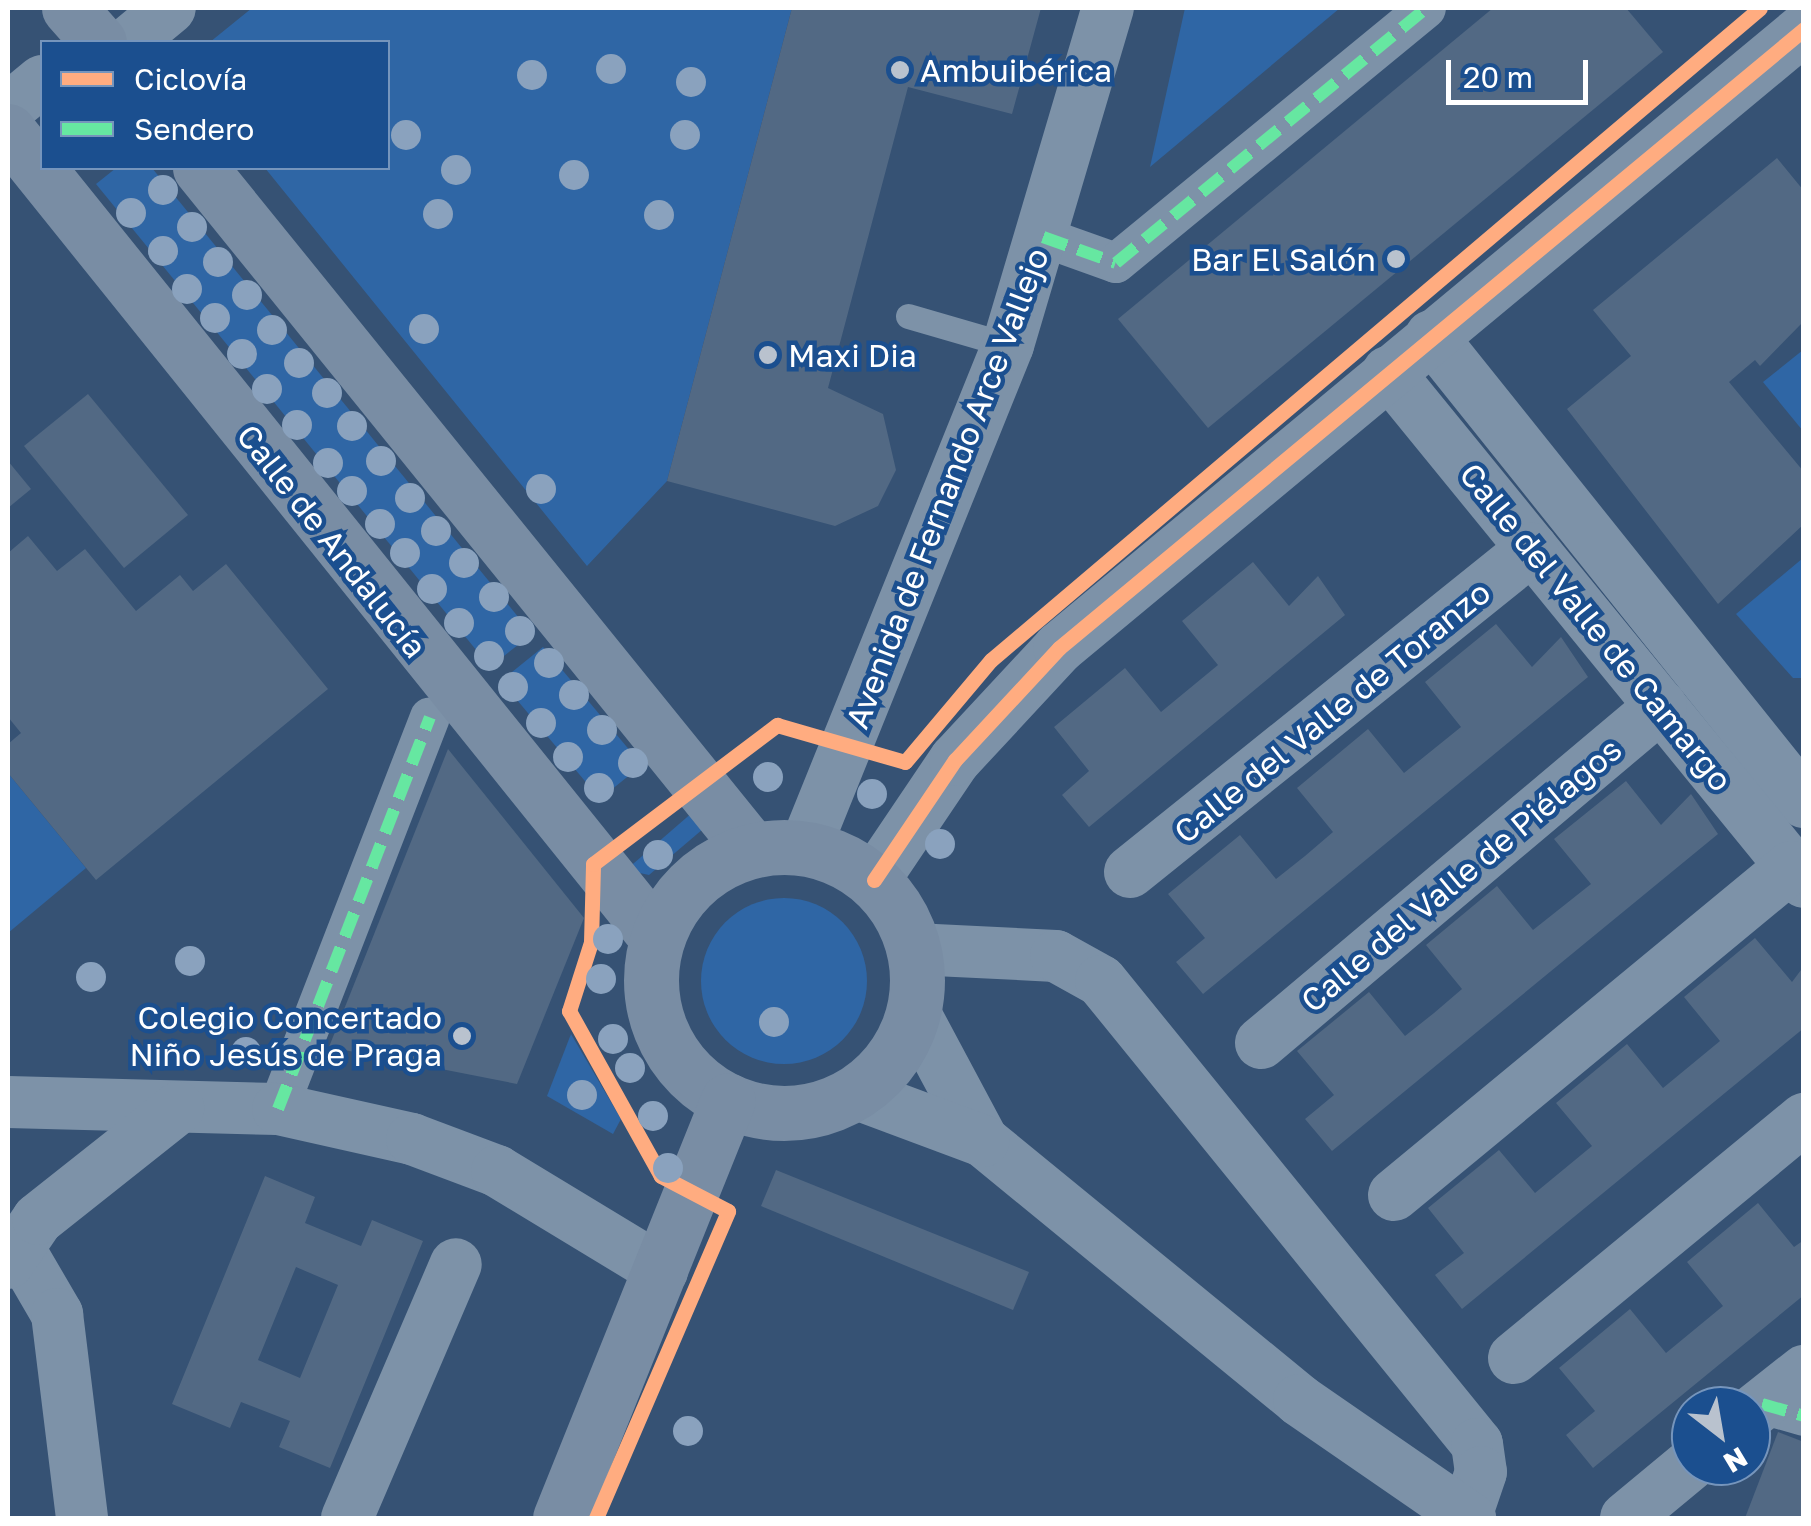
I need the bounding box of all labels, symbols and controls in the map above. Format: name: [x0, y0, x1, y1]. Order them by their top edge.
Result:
legend: [40, 40, 390, 170]
scale bar: [1451, 40, 1594, 102]
place label: Ambuibérica: [920, 51, 1112, 89]
marker: Ambuibérica: [889, 59, 911, 81]
text: 20 m: [1463, 59, 1533, 95]
text: Ciclovía: [134, 61, 247, 97]
text: Sendero: [134, 111, 254, 147]
place label: Bar El Salón: [1191, 240, 1376, 278]
street label: Avenida de Fernando Arce Vallejo: [837, 242, 1057, 734]
marker: Bar El Salón: [1385, 248, 1407, 270]
place label: Maxi Dia: [788, 336, 917, 374]
marker: Maxi Dia: [757, 344, 779, 366]
street label: Calle de Andalucía: [229, 417, 435, 665]
street label: Calle del Valle de Camargo: [1452, 455, 1740, 799]
street label: Calle del Valle de Toranzo: [1166, 573, 1498, 851]
street label: Calle del Valle de Piélagos: [1293, 730, 1629, 1020]
place label: Colegio Concertado Niño Jesús de Praga: [129, 999, 442, 1074]
marker: Colegio Concertado Niño Jesús de Praga: [451, 1025, 473, 1047]
north arrow: [1671, 1386, 1771, 1486]
text: N: [1718, 1441, 1753, 1480]

